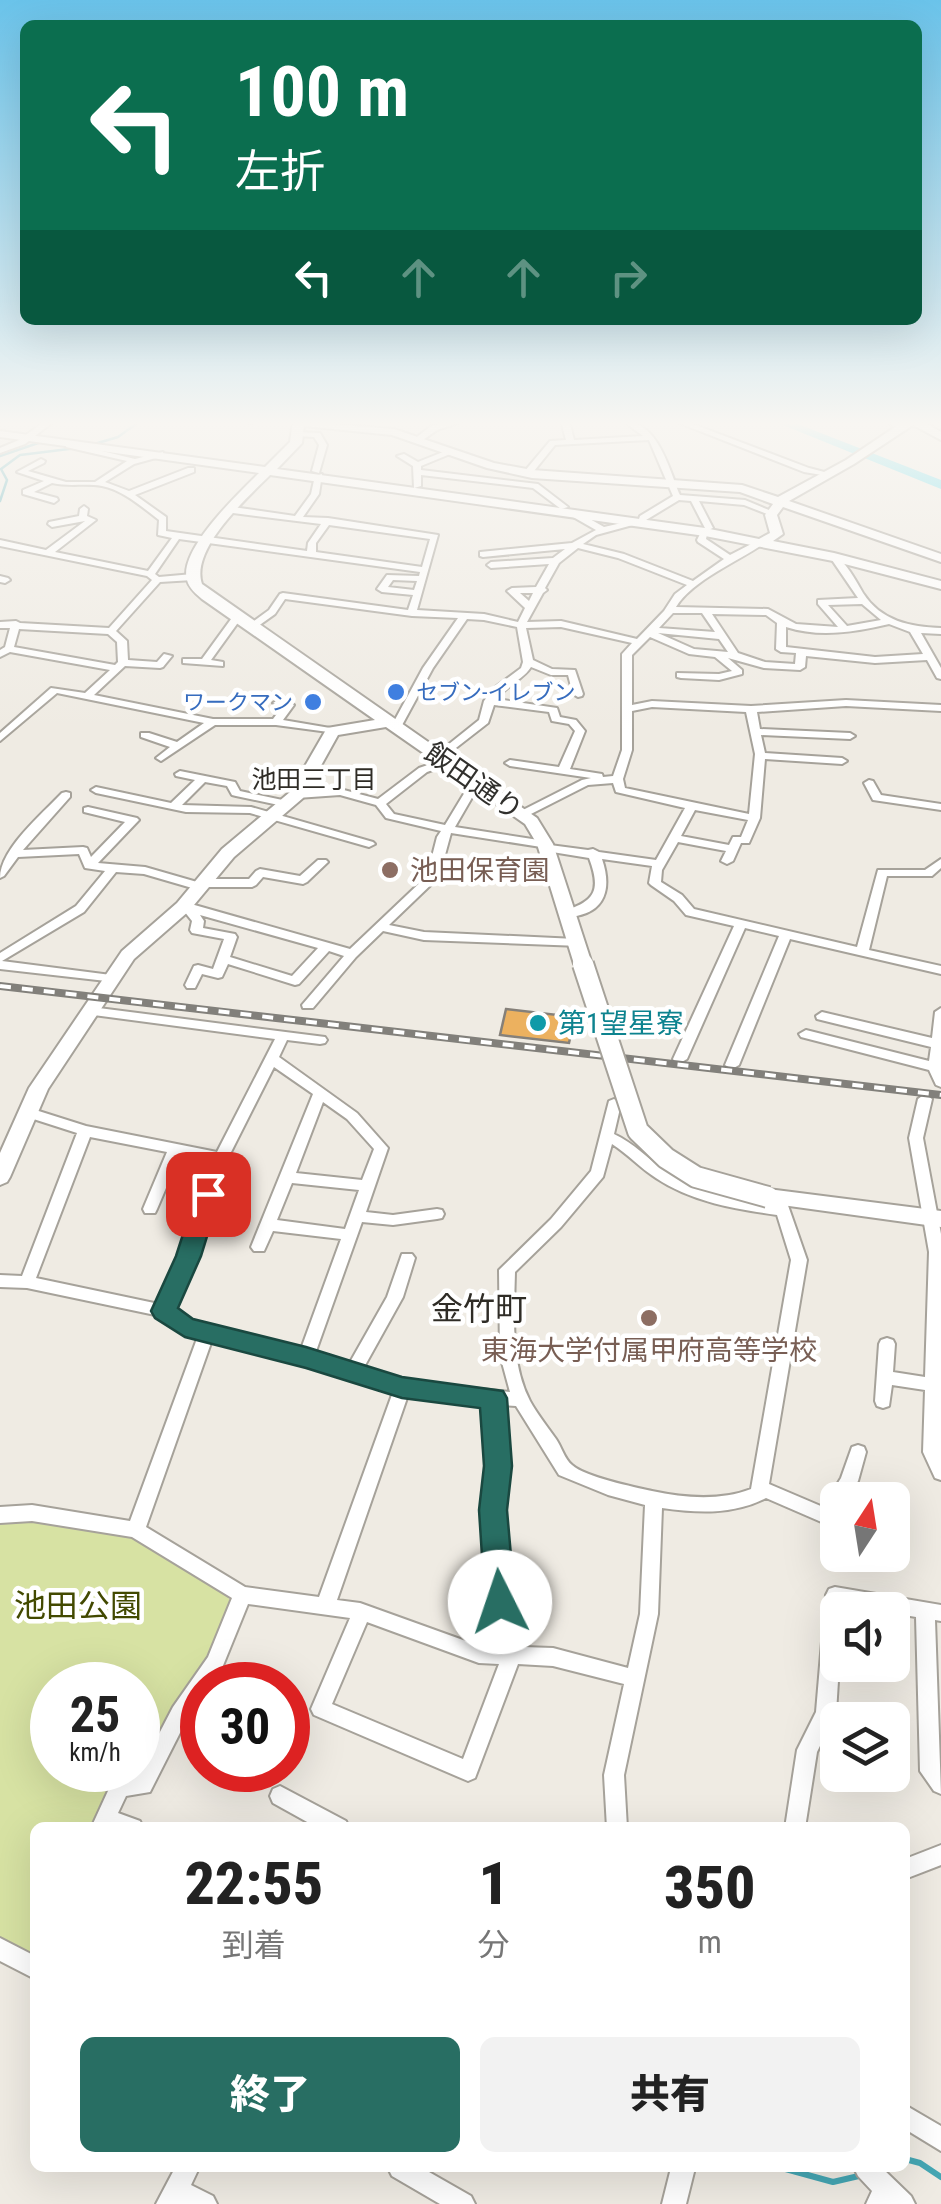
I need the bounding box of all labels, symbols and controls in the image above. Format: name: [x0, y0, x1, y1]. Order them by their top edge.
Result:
text: 100 m: [235, 51, 409, 133]
icon: left: [70, 60, 200, 190]
text: 左折: [235, 145, 325, 198]
icon: left: [286, 250, 341, 305]
icon: ahead: [391, 250, 446, 305]
icon: ahead: [496, 250, 551, 305]
icon: right: [601, 250, 656, 305]
place label: セブン-イレブン: [416, 680, 575, 705]
marker: セブン-イレブン: [385, 681, 407, 703]
place label: ワークマン: [183, 690, 293, 715]
marker: ワークマン: [302, 691, 324, 713]
street label: 飯田通り: [418, 736, 529, 827]
district label: 池田三丁目: [251, 765, 377, 794]
place label: 池田保育園: [410, 854, 550, 887]
marker: 池田保育園: [379, 859, 401, 881]
place label: 第1望星寮: [558, 1007, 684, 1040]
marker: 第1望星寮: [527, 1012, 549, 1034]
pin: [166, 1152, 251, 1237]
icon: arrive: [181, 1167, 236, 1222]
district label: 金竹町: [431, 1290, 527, 1328]
marker: 東海大学付属甲府高等学校: [638, 1307, 660, 1329]
place label: 東海大学付属甲府高等学校: [481, 1334, 817, 1367]
north arrow: [820, 1482, 910, 1572]
map controls: [820, 1482, 910, 1792]
position arrow: [448, 1550, 552, 1654]
park label: 池田公園: [14, 1587, 142, 1625]
button: sound: [820, 1592, 910, 1682]
speed limit sign: 30: [180, 1662, 310, 1792]
text: 25: [70, 1686, 120, 1744]
button: layers: [820, 1702, 910, 1792]
text: km/h: [69, 1738, 121, 1767]
text: 22:55: [184, 1848, 323, 1919]
text: 1: [478, 1848, 509, 1919]
text: 350: [664, 1852, 756, 1923]
text: m: [698, 1923, 722, 1961]
text: 到着: [222, 1926, 286, 1964]
text: 分: [478, 1926, 510, 1964]
button: 終了: [80, 2037, 460, 2152]
button: 共有: [480, 2037, 860, 2152]

